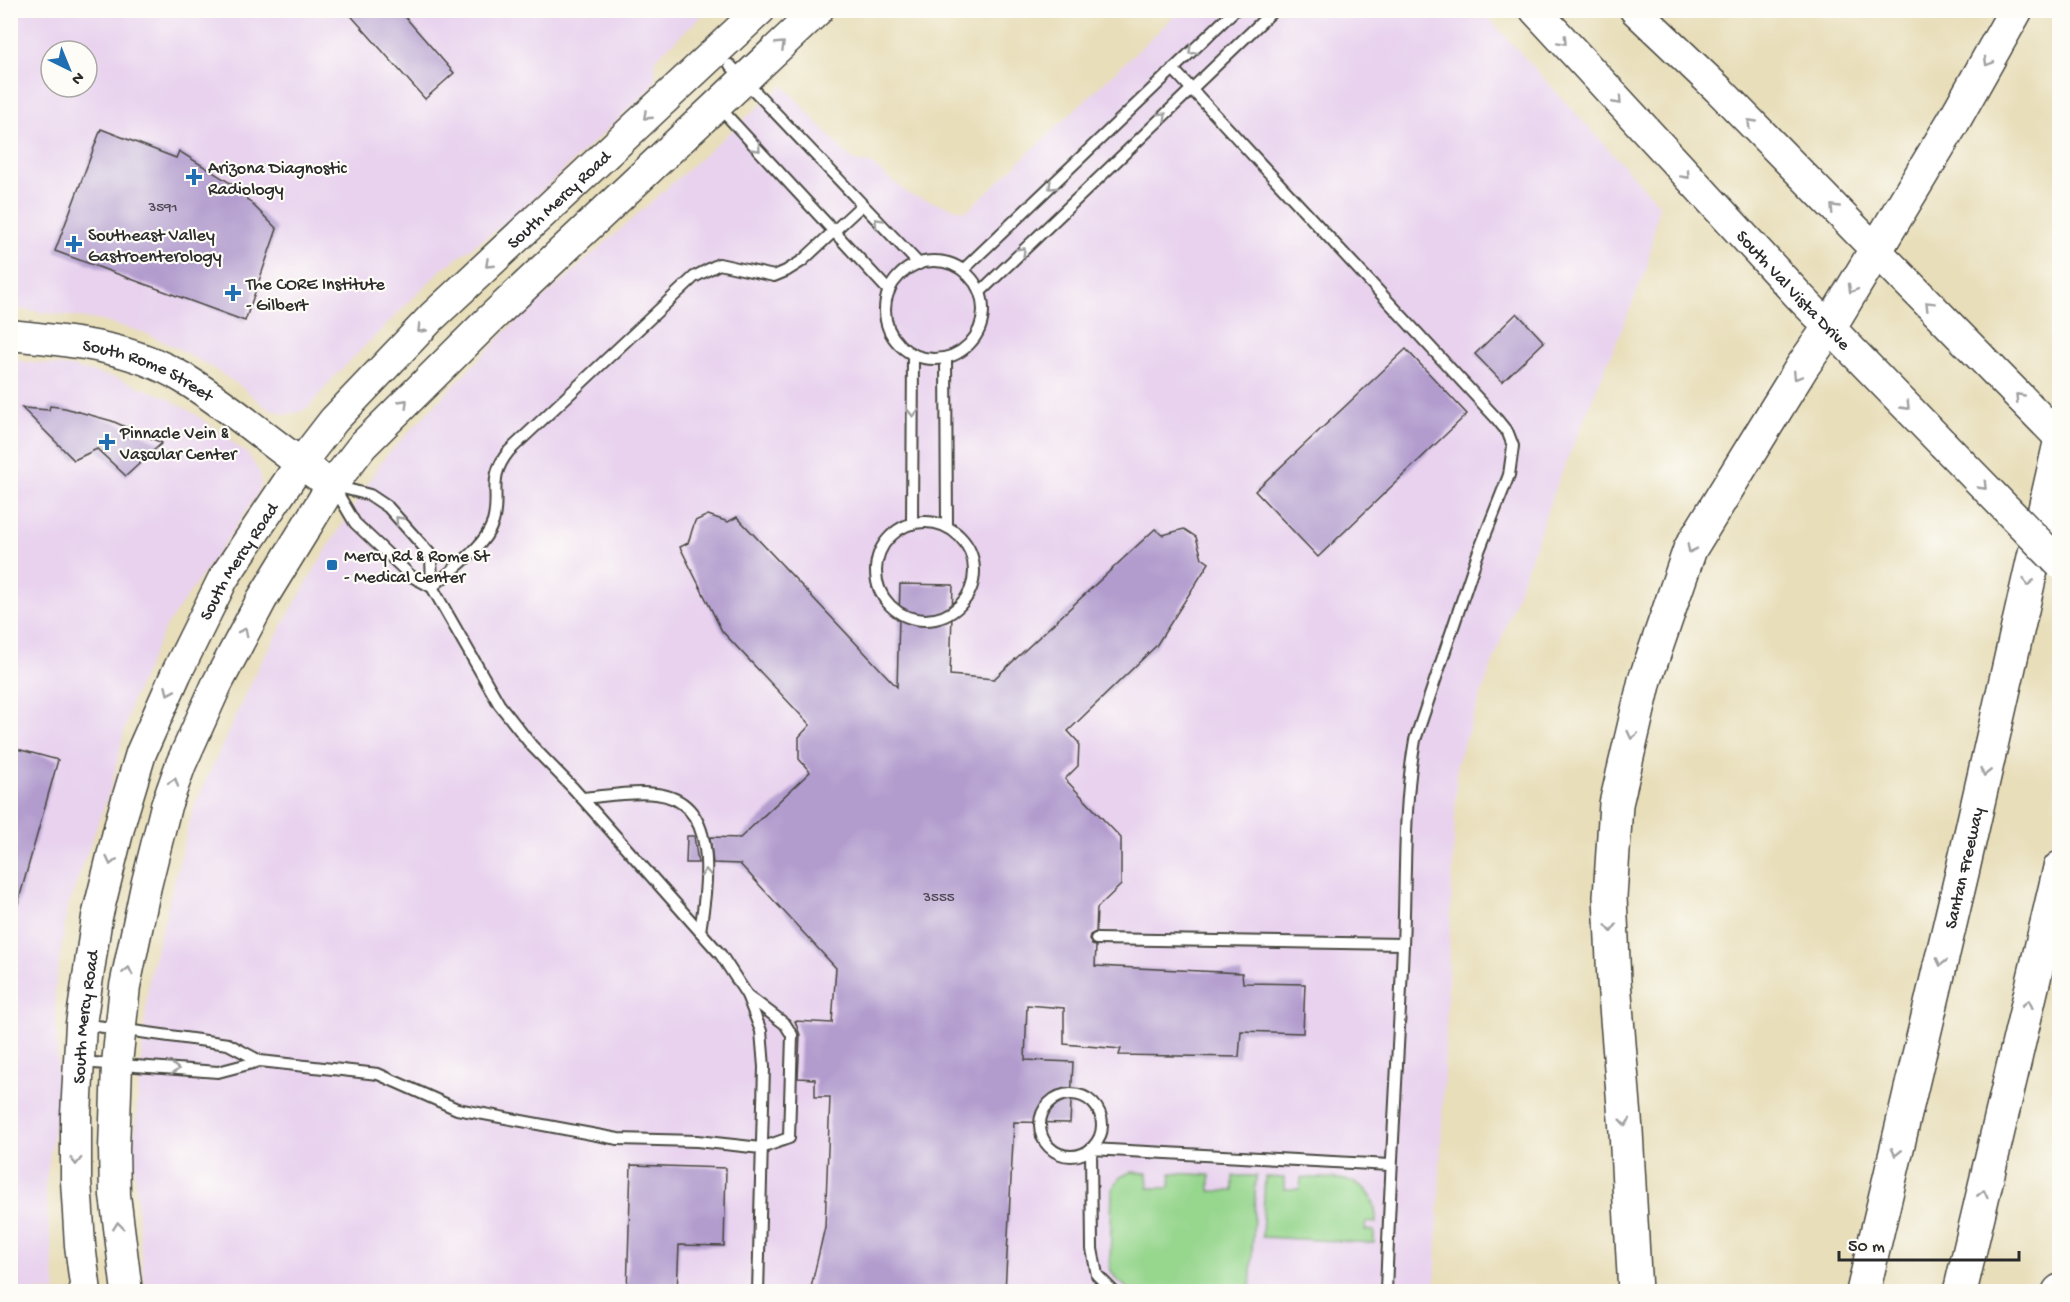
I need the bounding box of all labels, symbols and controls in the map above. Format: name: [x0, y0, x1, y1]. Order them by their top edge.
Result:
one-way arrow: [1556, 34, 1567, 44]
north arrow: [39, 39, 99, 99]
one-way arrow: [775, 41, 785, 52]
one-way arrow: [1189, 44, 1199, 55]
one-way arrow: [1984, 56, 1995, 66]
text: N: [66, 67, 87, 88]
one-way arrow: [1611, 94, 1622, 105]
one-way arrow: [643, 109, 654, 120]
one-way arrow: [1155, 113, 1166, 124]
one-way arrow: [1747, 119, 1758, 130]
one-way arrow: [750, 141, 761, 152]
street label: South Mercy Road: [504, 146, 617, 254]
place label: Arizona Diagnostic Radiology: [208, 159, 348, 201]
marker: Arizona Diagnostic Radiology: [185, 168, 203, 186]
one-way arrow: [1679, 168, 1690, 178]
one-way arrow: [1048, 178, 1059, 189]
house number: 3591: [147, 199, 178, 217]
one-way arrow: [1831, 204, 1842, 215]
one-way arrow: [875, 218, 886, 229]
place label: Southeast Valley Gastroenterology: [88, 226, 222, 268]
street label: South Val Vista Drive: [1731, 227, 1854, 356]
marker: Southeast Valley Gastroenterology: [65, 235, 83, 253]
one-way arrow: [1015, 247, 1025, 258]
one-way arrow: [486, 257, 496, 268]
place label: The CORE Institute - Gilbert: [245, 275, 386, 317]
one-way arrow: [1848, 283, 1859, 293]
marker: The CORE Institute - Gilbert: [224, 284, 242, 302]
one-way arrow: [1925, 302, 1936, 312]
one-way arrow: [417, 322, 428, 332]
street label: South Rome Street: [81, 336, 218, 408]
one-way arrow: [1792, 370, 1804, 380]
one-way arrow: [2015, 393, 2026, 404]
one-way arrow: [1899, 399, 1910, 409]
one-way arrow: [396, 400, 407, 411]
one-way arrow: [907, 408, 919, 417]
place label: Pinnacle Vein & Vascular Center: [119, 424, 238, 466]
marker: Pinnacle Vein & Vascular Center: [98, 433, 116, 451]
one-way arrow: [1976, 479, 1987, 490]
street label: South Mercy Road: [196, 499, 285, 624]
one-way arrow: [395, 516, 406, 526]
one-way arrow: [1687, 543, 1699, 554]
place label: Mercy Rd & Rome St - Medical Center: [344, 547, 491, 589]
marker: Mercy Rd & Rome St - Medical Center: [325, 558, 339, 572]
one-way arrow: [2022, 577, 2035, 587]
one-way arrow: [237, 628, 248, 639]
one-way arrow: [164, 684, 176, 695]
one-way arrow: [1627, 730, 1640, 740]
one-way arrow: [1979, 767, 1992, 777]
one-way arrow: [167, 777, 180, 788]
street label: Santan Freeway: [1941, 805, 1990, 931]
one-way arrow: [105, 855, 118, 865]
one-way arrow: [700, 868, 712, 877]
house number: 3555: [922, 889, 955, 907]
one-way arrow: [1605, 923, 1618, 932]
street label: South Mercy Road: [70, 948, 105, 1084]
one-way arrow: [1936, 957, 1949, 967]
one-way arrow: [121, 967, 134, 977]
one-way arrow: [2020, 999, 2033, 1009]
one-way arrow: [170, 1062, 179, 1075]
one-way arrow: [1618, 1118, 1631, 1127]
one-way arrow: [1891, 1147, 1904, 1157]
one-way arrow: [70, 1157, 82, 1166]
one-way arrow: [1976, 1189, 1989, 1199]
one-way arrow: [112, 1221, 125, 1230]
scale bar: [1839, 1224, 2019, 1262]
text: 50 m: [1848, 1237, 1885, 1258]

